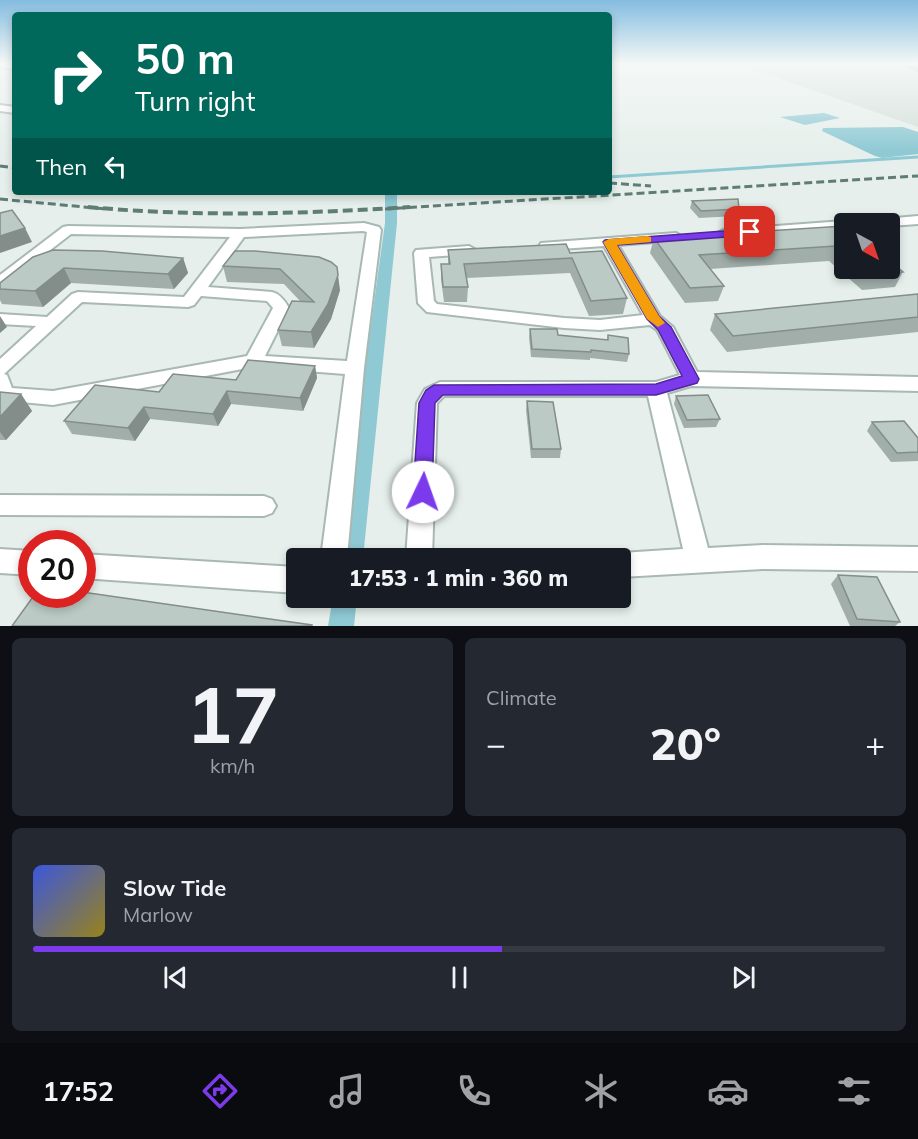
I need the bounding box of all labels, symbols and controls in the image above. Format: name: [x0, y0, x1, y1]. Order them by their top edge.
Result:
text: 50 m: [135, 32, 235, 85]
icon: right: [36, 36, 114, 114]
text: Turn right: [135, 84, 255, 118]
icon: left: [99, 150, 132, 183]
text: Then: [36, 153, 87, 181]
pin: [724, 206, 775, 257]
north arrow: [834, 213, 900, 279]
map controls: [834, 213, 900, 279]
icon: arrive: [733, 215, 766, 248]
position arrow: [391, 460, 455, 524]
speed limit sign: 20: [18, 530, 96, 608]
text: 17:53 · 1 min · 360 m: [349, 564, 568, 592]
text: 17: [186, 665, 279, 763]
text: Climate: [486, 685, 557, 710]
text: 20°: [650, 715, 721, 771]
text: −: [486, 723, 506, 764]
text: +: [865, 723, 885, 764]
text: km/h: [210, 753, 255, 778]
text: Slow Tide: [123, 874, 226, 902]
text: Marlow: [123, 902, 193, 927]
icon: previous: [159, 961, 192, 994]
icon: pause: [443, 961, 476, 994]
icon: next: [727, 961, 760, 994]
icon: directions: [199, 1070, 241, 1112]
icon: music: [326, 1070, 368, 1112]
icon: phone: [453, 1070, 495, 1112]
icon: climate: [580, 1070, 622, 1112]
icon: car: [707, 1070, 749, 1112]
icon: filters: [833, 1070, 875, 1112]
text: 17:52: [42, 1074, 114, 1108]

